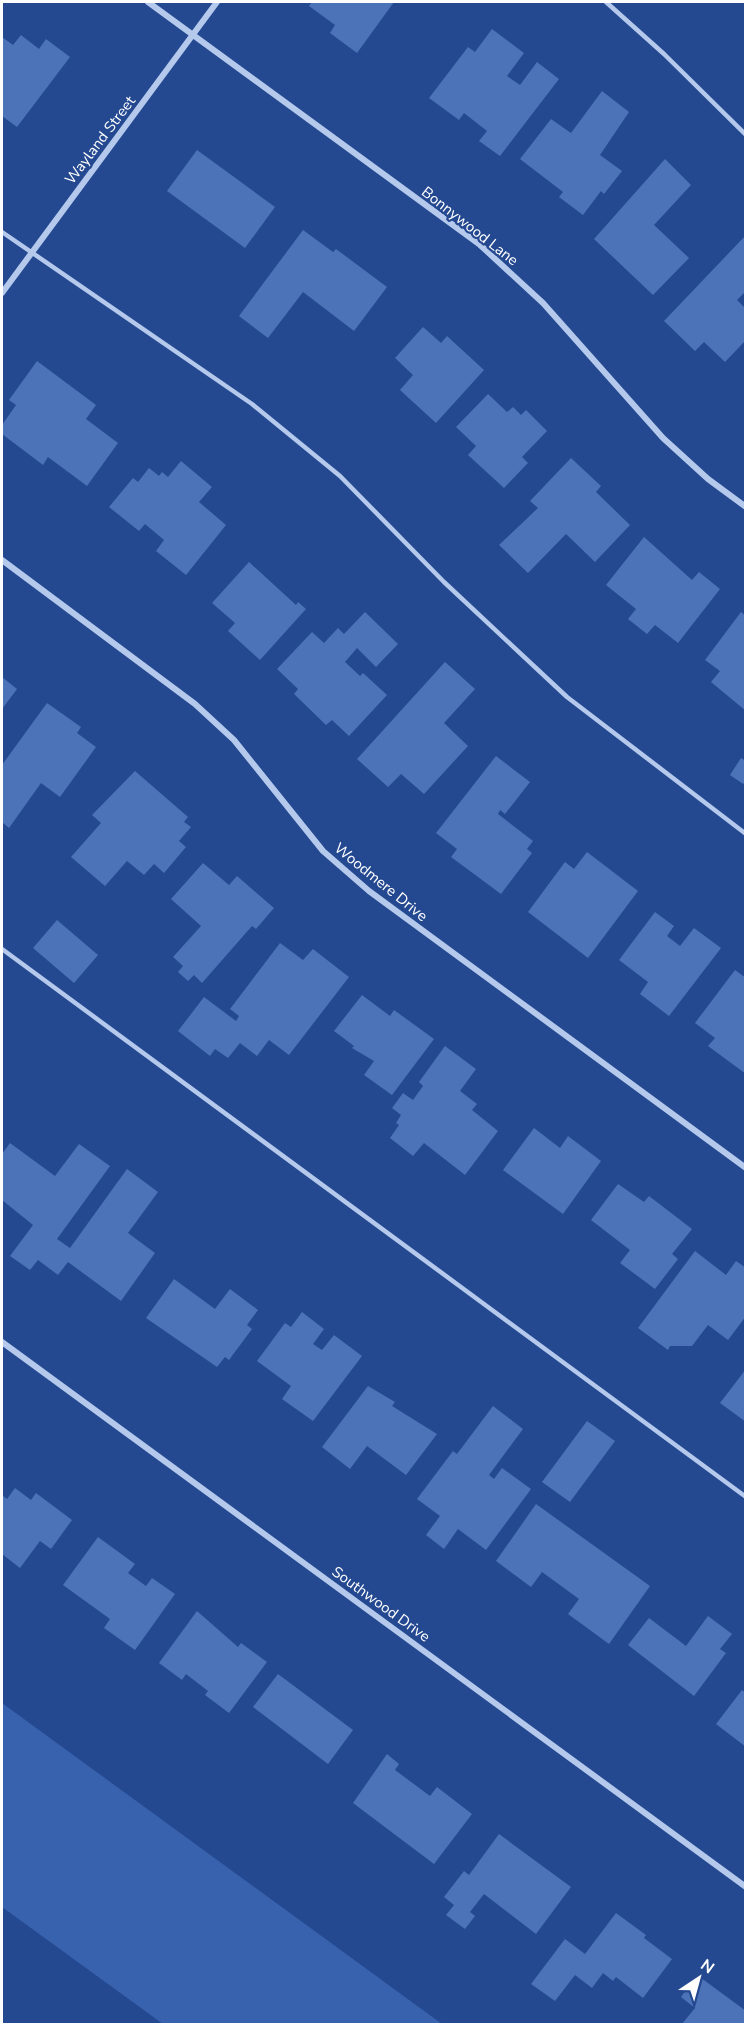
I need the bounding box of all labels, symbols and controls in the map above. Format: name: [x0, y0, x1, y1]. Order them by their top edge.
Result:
street label: Wayland Street: [60, 91, 140, 188]
street label: Bonnywood Lane: [417, 182, 523, 270]
street label: Woodmere Drive: [330, 838, 432, 926]
street label: Southwood Drive: [328, 1562, 434, 1646]
north arrow: [669, 1948, 729, 2008]
text: N: [696, 1954, 719, 1979]

